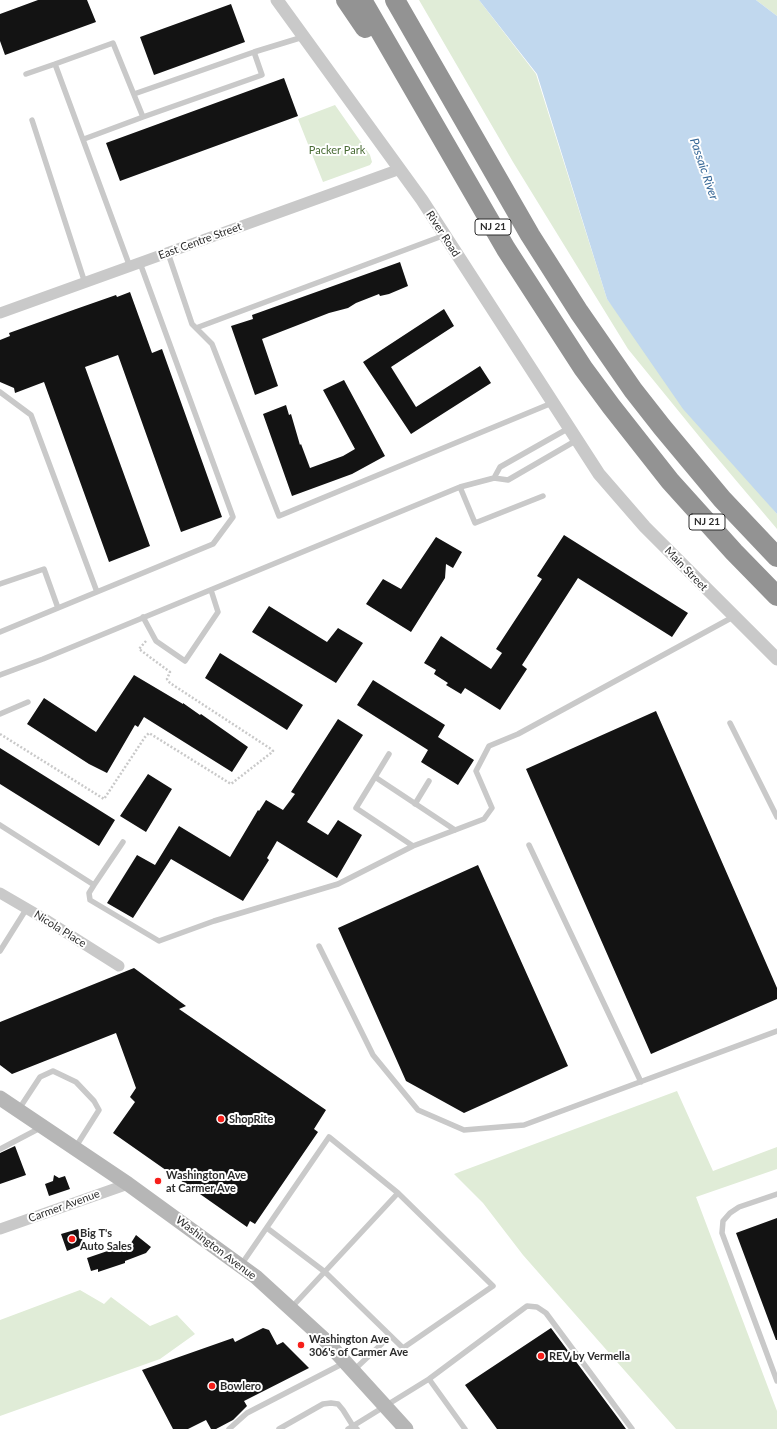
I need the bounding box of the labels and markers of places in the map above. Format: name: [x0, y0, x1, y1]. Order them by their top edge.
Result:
place label: ShopRite: [229, 1112, 273, 1126]
marker: ShopRite: [216, 1114, 226, 1124]
place label: Washington Ave at Carmer Ave: [166, 1168, 246, 1194]
marker: Washington Ave at Carmer Ave: [153, 1176, 163, 1186]
place label: Big T's Auto Sales: [80, 1226, 132, 1252]
marker: Big T's Auto Sales: [67, 1234, 77, 1244]
place label: Washington Ave 306's of Carmer Ave: [309, 1332, 408, 1358]
marker: Washington Ave 306's of Carmer Ave: [296, 1340, 306, 1350]
place label: REV by Vermella: [549, 1349, 630, 1363]
marker: REV by Vermella: [536, 1351, 546, 1361]
place label: Bowlero: [220, 1379, 261, 1393]
marker: Bowlero: [207, 1381, 217, 1391]

